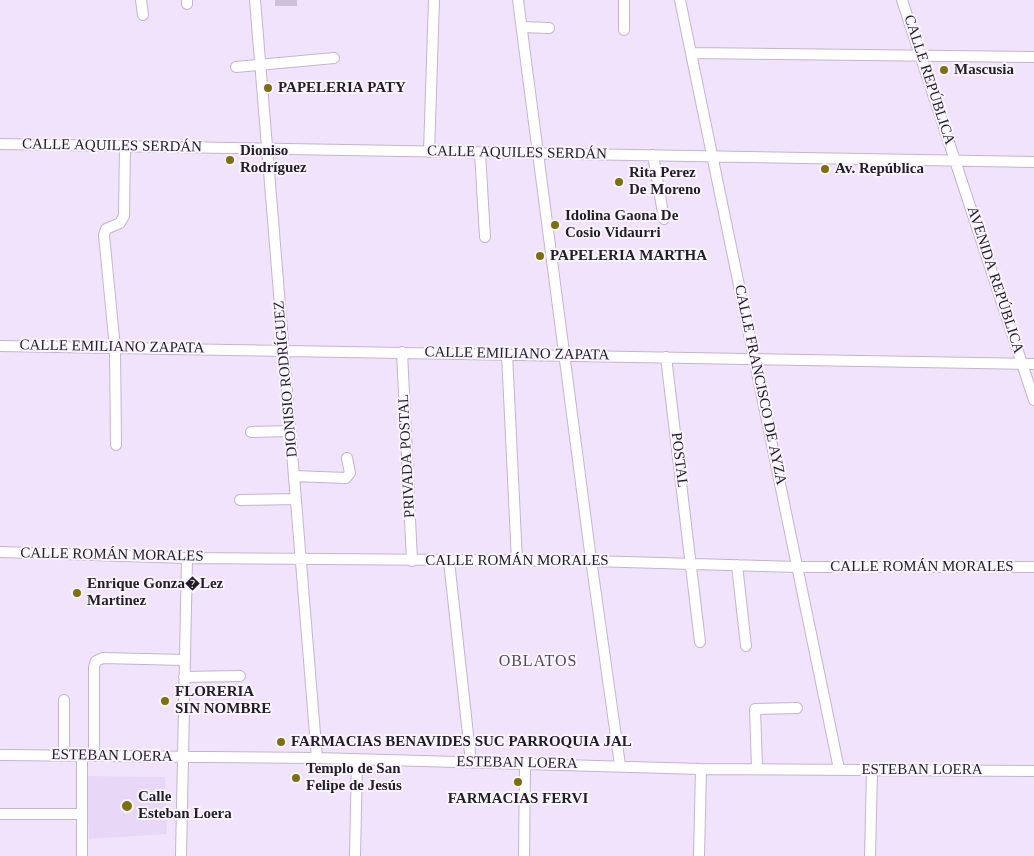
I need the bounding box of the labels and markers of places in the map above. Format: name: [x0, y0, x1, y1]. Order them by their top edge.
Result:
place label: Mascusia: [954, 61, 1014, 79]
marker: Mascusia: [938, 64, 950, 76]
place label: PAPELERIA PATY: [278, 79, 406, 97]
marker: PAPELERIA PATY: [262, 82, 274, 94]
place label: Dioniso Rodríguez: [240, 142, 307, 177]
marker: Dioniso Rodríguez: [224, 154, 236, 166]
place label: Av. República: [835, 160, 924, 178]
marker: Av. República: [819, 163, 831, 175]
place label: Rita Perez De Moreno: [629, 164, 701, 199]
marker: Rita Perez De Moreno: [613, 176, 625, 188]
place label: Idolina Gaona De Cosio Vidaurri: [565, 207, 678, 242]
marker: Idolina Gaona De Cosio Vidaurri: [549, 219, 561, 231]
place label: PAPELERIA MARTHA: [550, 247, 707, 265]
marker: PAPELERIA MARTHA: [534, 250, 546, 262]
place label: Enrique Gonza�Lez Martinez: [87, 575, 223, 610]
marker: Enrique Gonza�Lez Martinez: [71, 587, 83, 599]
place label: FLORERIA SIN NOMBRE: [175, 683, 271, 718]
marker: FLORERIA SIN NOMBRE: [159, 695, 171, 707]
place label: FARMACIAS BENAVIDES SUC PARROQUIA JAL: [291, 733, 632, 751]
marker: FARMACIAS BENAVIDES SUC PARROQUIA JAL: [275, 736, 287, 748]
place label: Templo de San Felipe de Jesús: [306, 760, 402, 795]
marker: Templo de San Felipe de Jesús: [290, 772, 302, 784]
marker: FARMACIAS FERVI: [512, 776, 524, 788]
place label: Calle Esteban Loera: [138, 788, 232, 823]
place label: FARMACIAS FERVI: [448, 790, 588, 808]
marker: Calle Esteban Loera: [120, 799, 134, 813]

